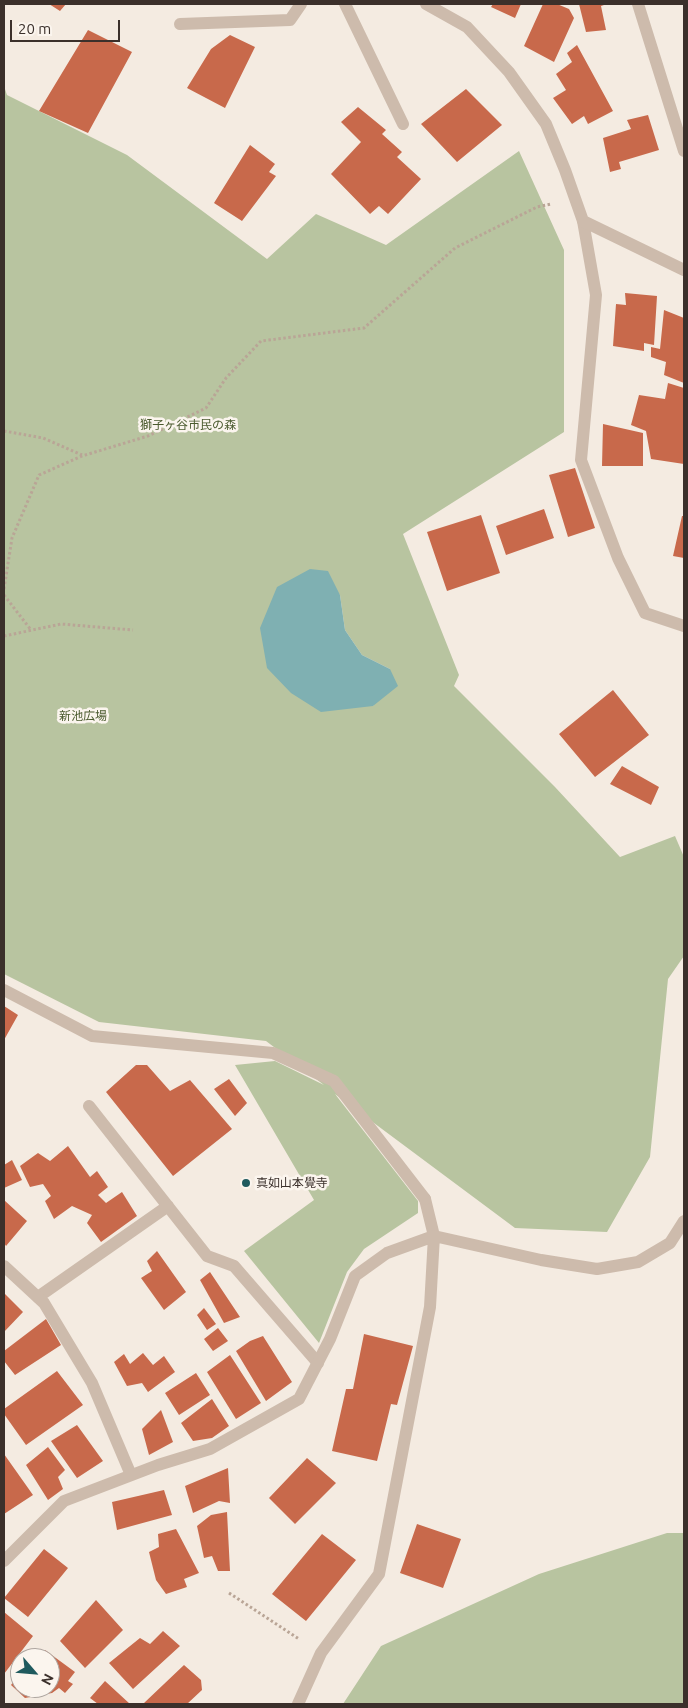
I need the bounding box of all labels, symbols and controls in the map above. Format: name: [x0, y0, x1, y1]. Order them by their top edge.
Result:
scale bar: [12, 10, 122, 42]
text: 20 m: [18, 20, 51, 37]
park label: 獅子ヶ谷市民の森: [140, 418, 236, 432]
park label: 新池広場: [59, 709, 107, 723]
place label: 真如山本覺寺: [256, 1176, 328, 1190]
marker: 真如山本覺寺: [240, 1177, 252, 1189]
north arrow: [10, 1648, 60, 1698]
text: N: [38, 1671, 57, 1688]

